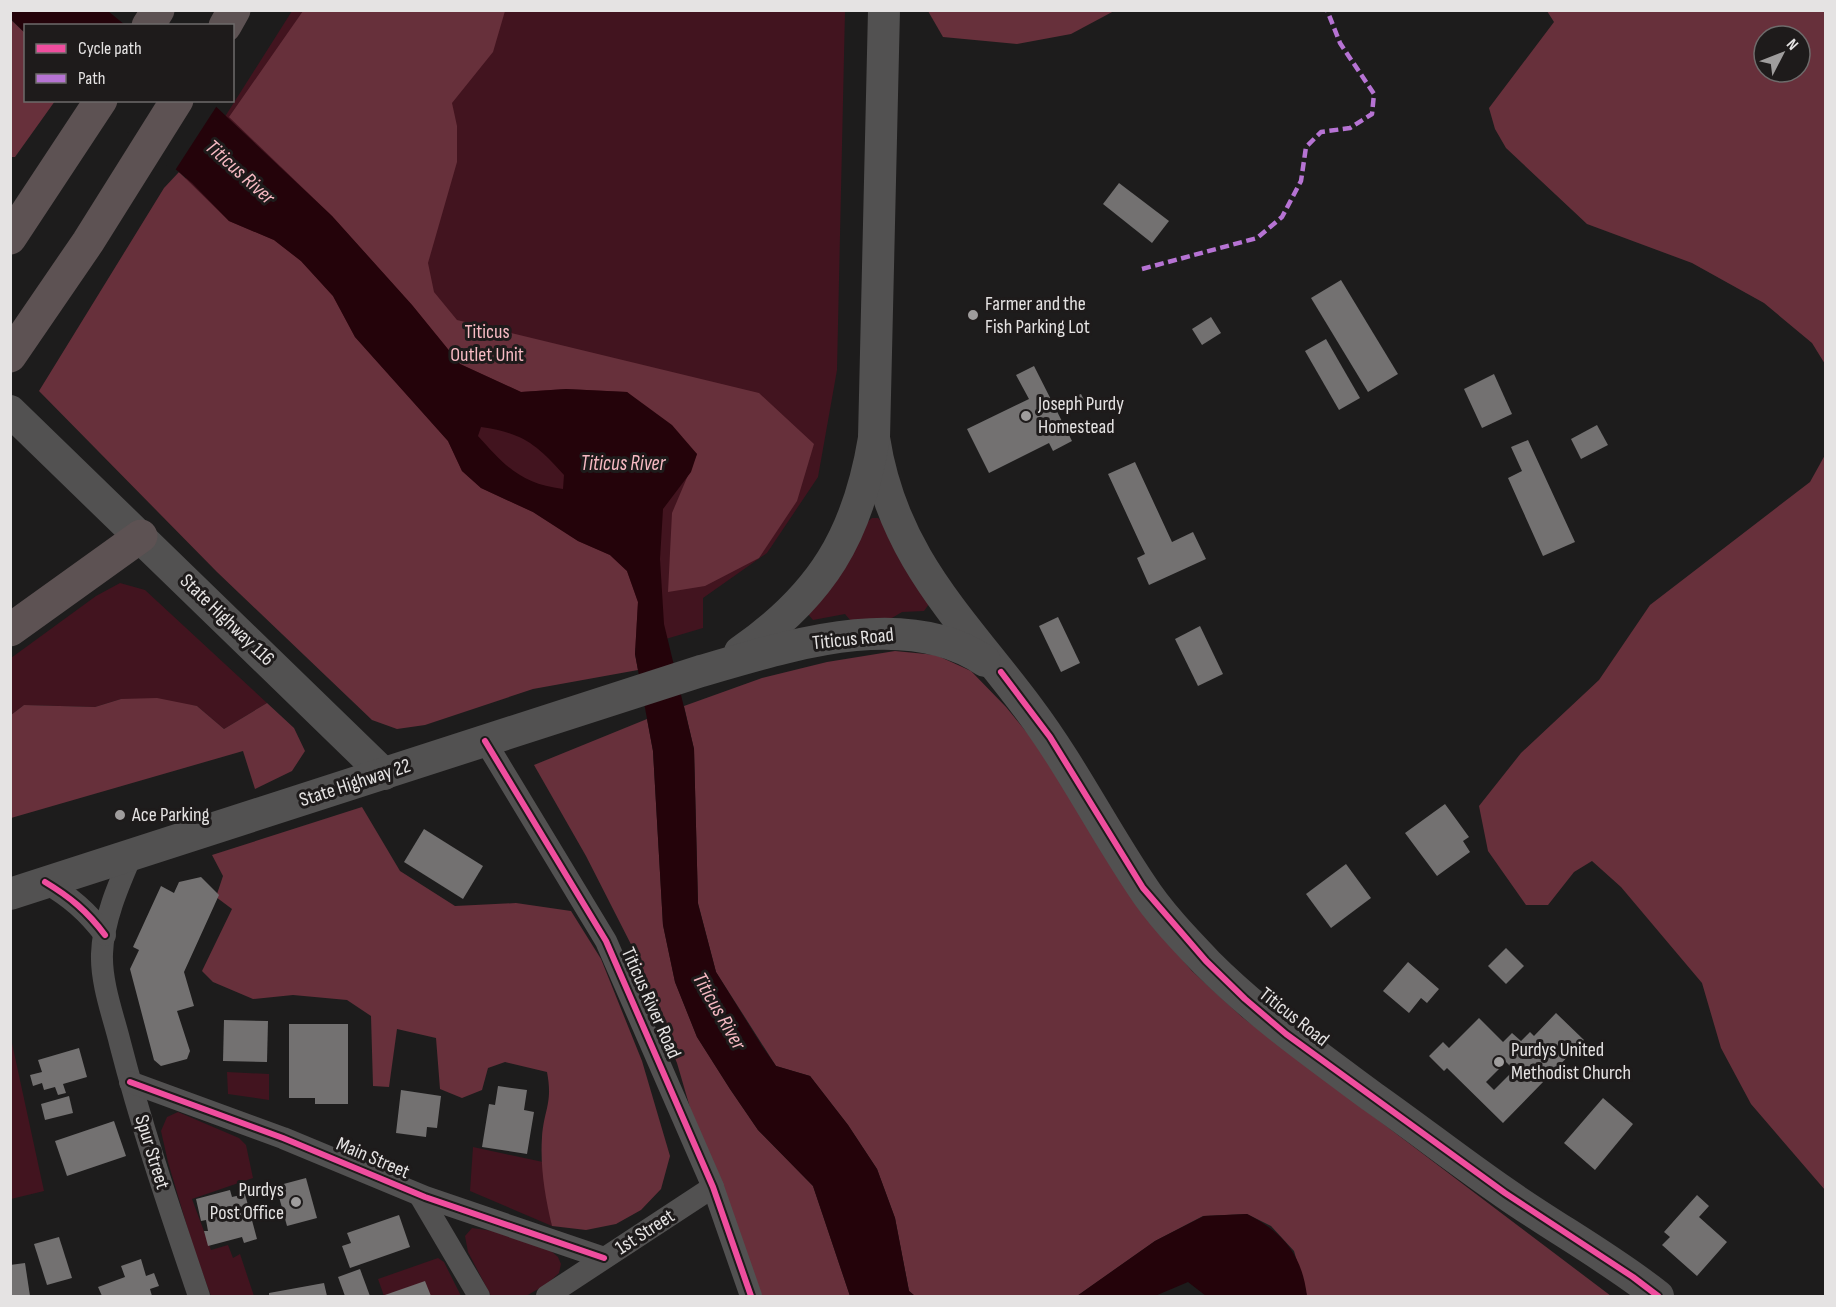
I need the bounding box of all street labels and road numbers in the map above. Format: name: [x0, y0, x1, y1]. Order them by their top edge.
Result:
street label: State Highway 116: [175, 569, 279, 671]
street label: Titicus Road: [811, 623, 895, 655]
street label: State Highway 22: [296, 754, 414, 812]
street label: Titicus River Road: [616, 944, 686, 1062]
street label: Titicus Road: [1254, 982, 1334, 1052]
street label: Spur Street: [129, 1112, 175, 1192]
street label: Main Street: [333, 1132, 413, 1184]
street label: 1st Street: [611, 1204, 679, 1260]

